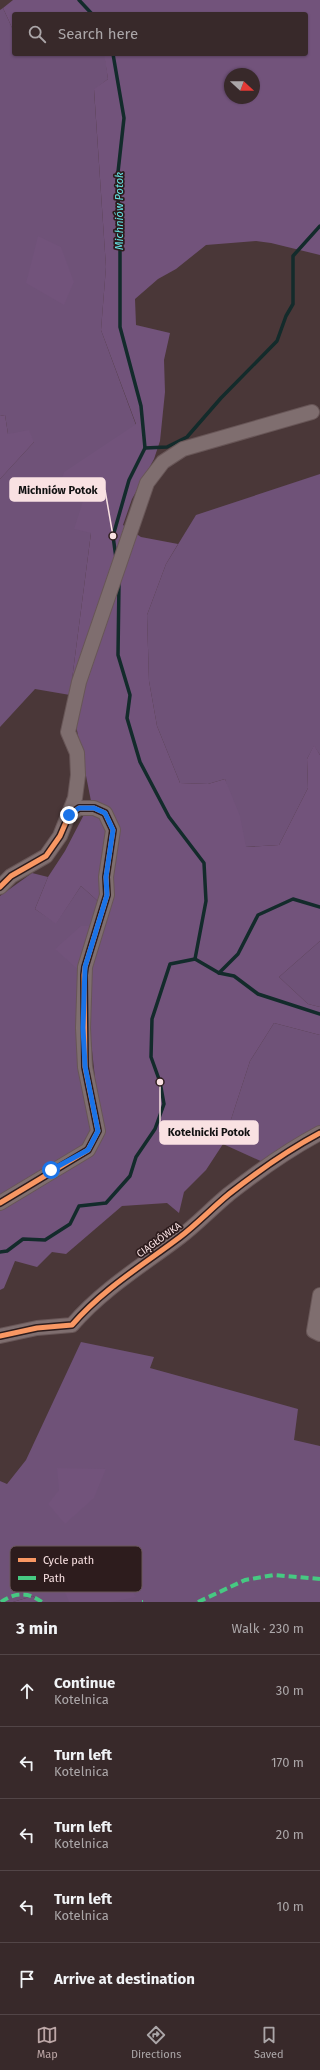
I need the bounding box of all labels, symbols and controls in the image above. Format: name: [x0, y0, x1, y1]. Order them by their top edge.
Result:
search box: [12, 12, 308, 56]
icon: search: [26, 23, 48, 45]
text: Search here: [58, 25, 138, 43]
north arrow: [224, 68, 260, 104]
water label: Michniów Potok: [113, 172, 126, 250]
callout: Michniów Potok: [10, 478, 105, 501]
text: Michniów Potok: [18, 484, 99, 497]
route end: [60, 806, 78, 824]
callout: Kotelnicki Potok: [160, 1121, 258, 1144]
text: Kotelnicki Potok: [168, 1126, 251, 1139]
route start: [42, 1161, 60, 1179]
street label: CIĄGŁÓWKA: [133, 1218, 184, 1260]
legend: [10, 1546, 142, 1592]
text: Cycle path: [43, 1554, 94, 1567]
text: Path: [43, 1572, 65, 1585]
text: 3 min: [16, 1618, 58, 1639]
text: Walk · 230 m: [232, 1621, 304, 1636]
text: Continue: [54, 1674, 115, 1692]
icon: ahead: [16, 1680, 38, 1702]
text: 30 m: [276, 1683, 304, 1698]
text: Kotelnica: [54, 1692, 109, 1707]
text: Turn left: [54, 1746, 112, 1764]
icon: left: [16, 1752, 38, 1774]
text: 170 m: [271, 1755, 304, 1770]
text: Kotelnica: [54, 1764, 109, 1779]
text: Turn left: [54, 1818, 112, 1836]
icon: left: [16, 1824, 38, 1846]
text: 20 m: [276, 1827, 304, 1842]
text: Kotelnica: [54, 1836, 109, 1851]
text: Turn left: [54, 1890, 112, 1908]
icon: left: [16, 1896, 38, 1918]
text: 10 m: [277, 1899, 304, 1914]
text: Kotelnica: [54, 1908, 109, 1923]
icon: arrive: [16, 1968, 38, 1990]
text: Arrive at destination: [54, 1970, 195, 1988]
tab: Map: [36, 2024, 58, 2061]
tab: Directions: [131, 2024, 181, 2061]
tab: Saved: [254, 2024, 284, 2061]

